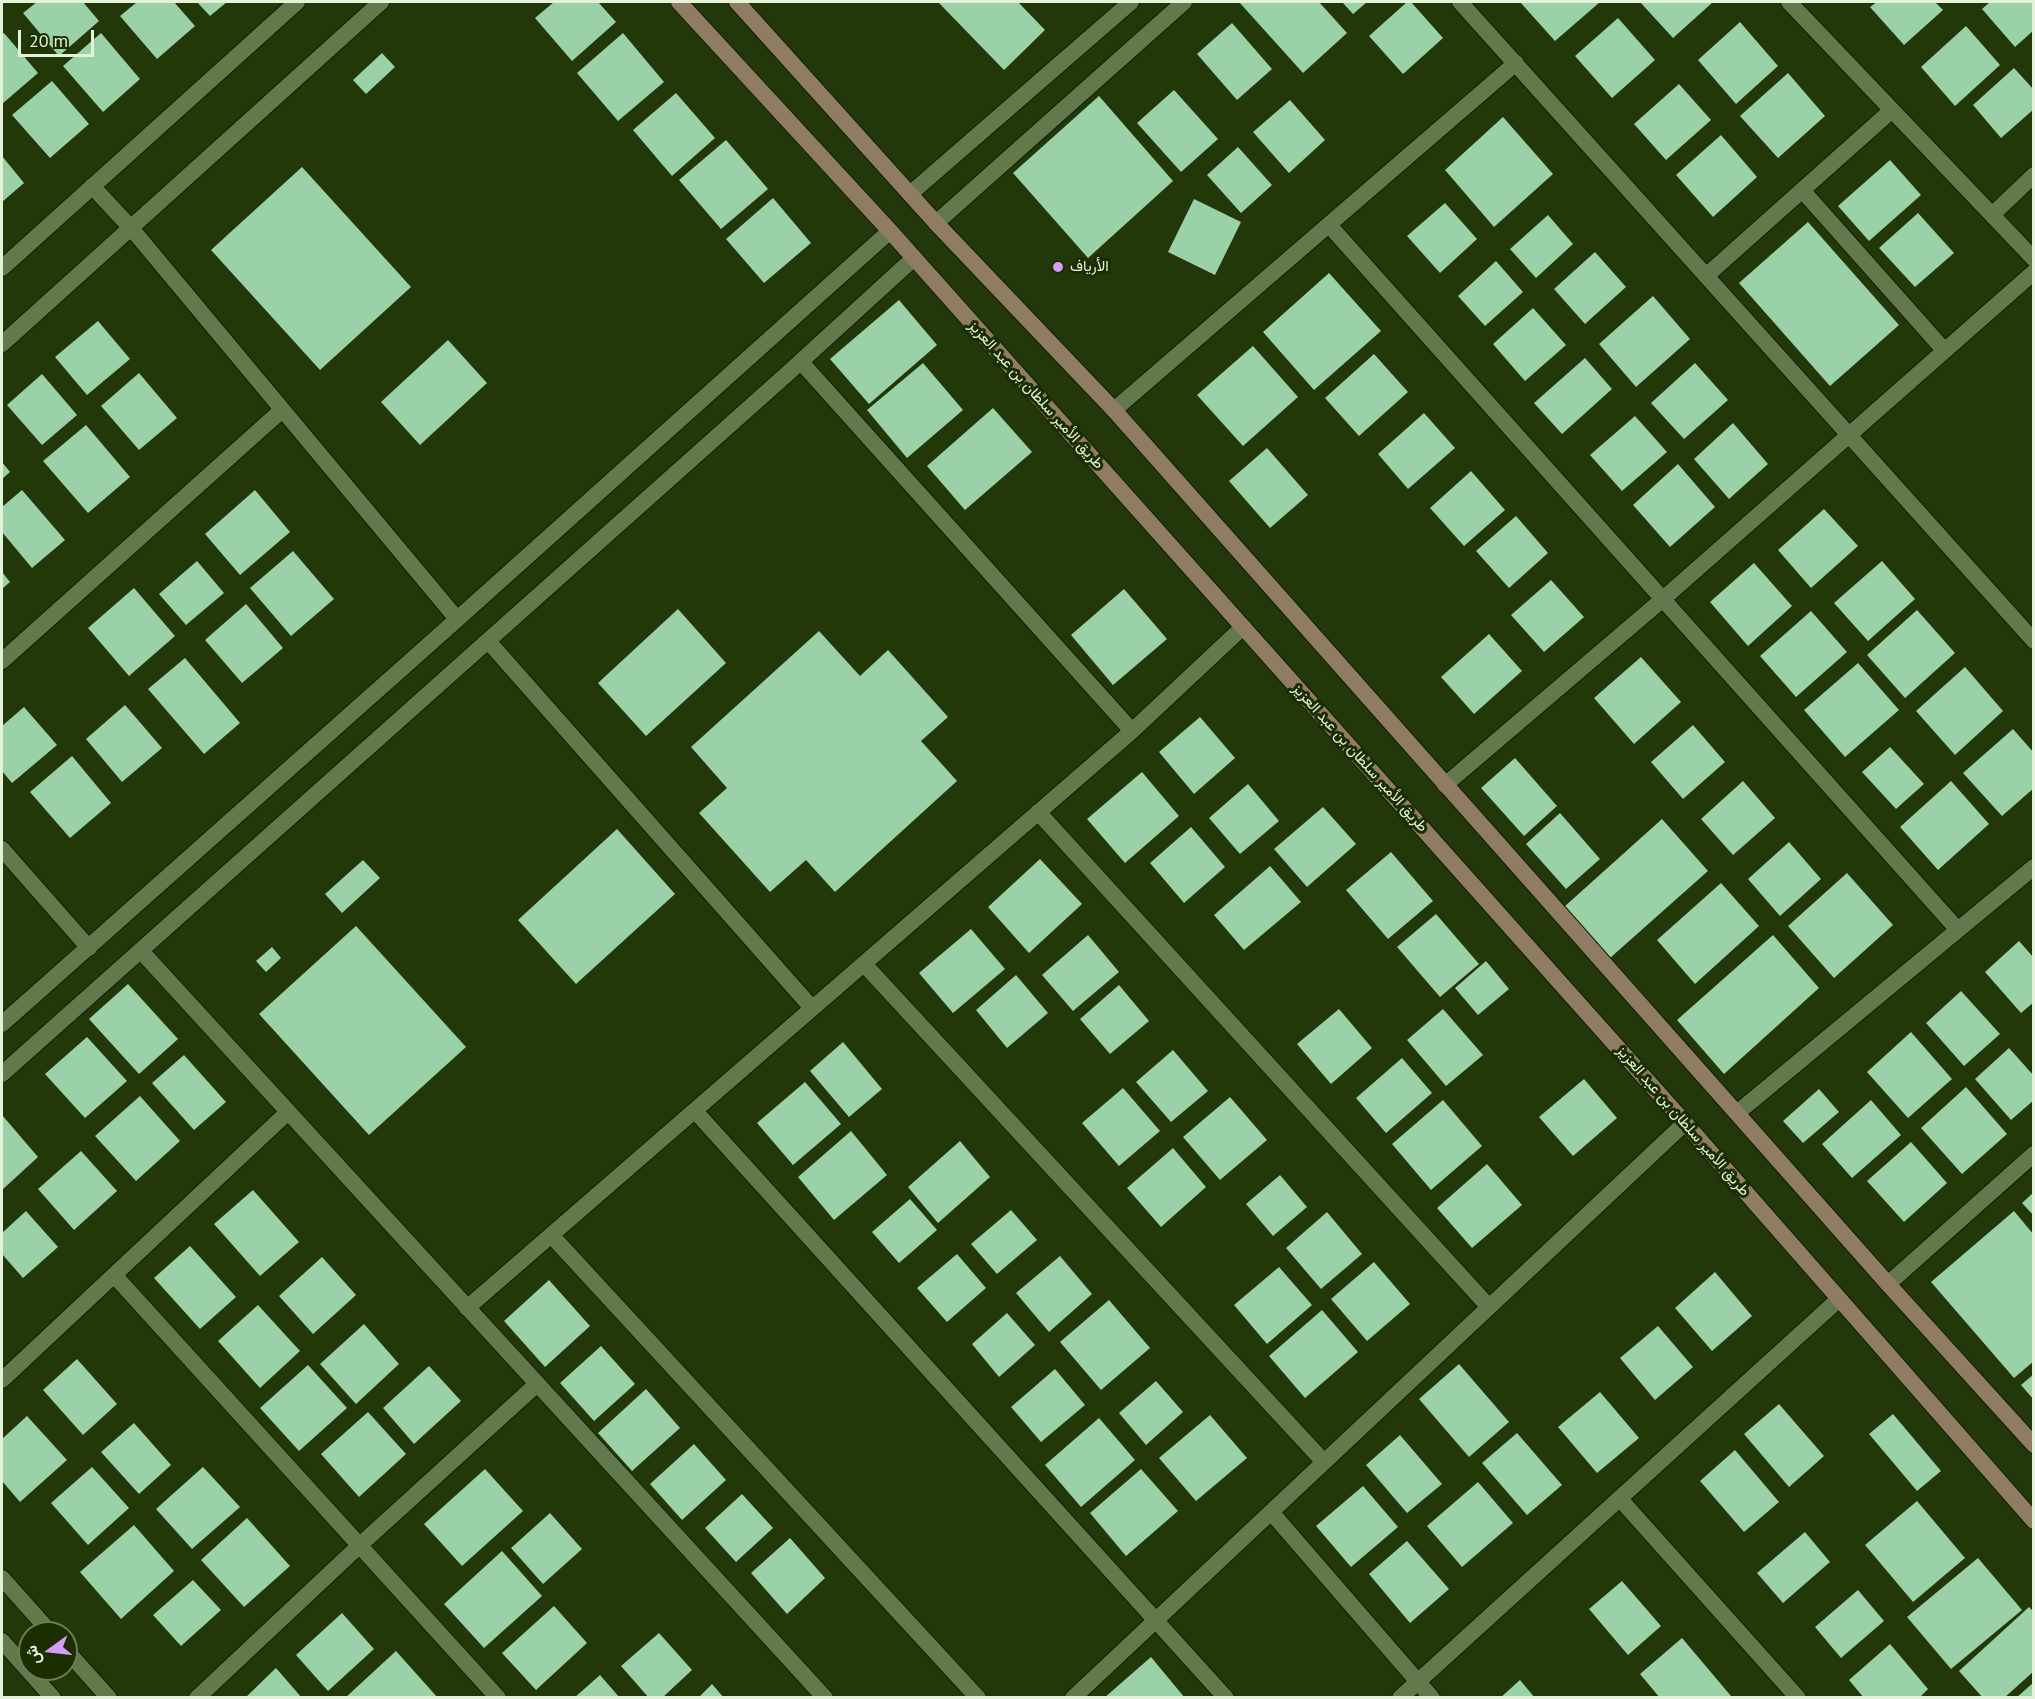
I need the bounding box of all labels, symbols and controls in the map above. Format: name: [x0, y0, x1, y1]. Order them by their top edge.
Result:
scale bar: [21, 18, 98, 56]
text: 20 m: [29, 29, 68, 52]
place label: الأرياف: [1070, 258, 1109, 276]
marker: الأرياف: [1051, 260, 1065, 274]
street label: طريق الأمير سلطان بن عبد العزيز: [964, 317, 1108, 473]
street label: طريق الأمير سلطان بن عبد العزيز: [1288, 680, 1432, 836]
street label: طريق الأمير سلطان بن عبد العزيز: [1613, 1042, 1753, 1200]
north arrow: [18, 1621, 78, 1681]
text: ش: [20, 1643, 45, 1667]

